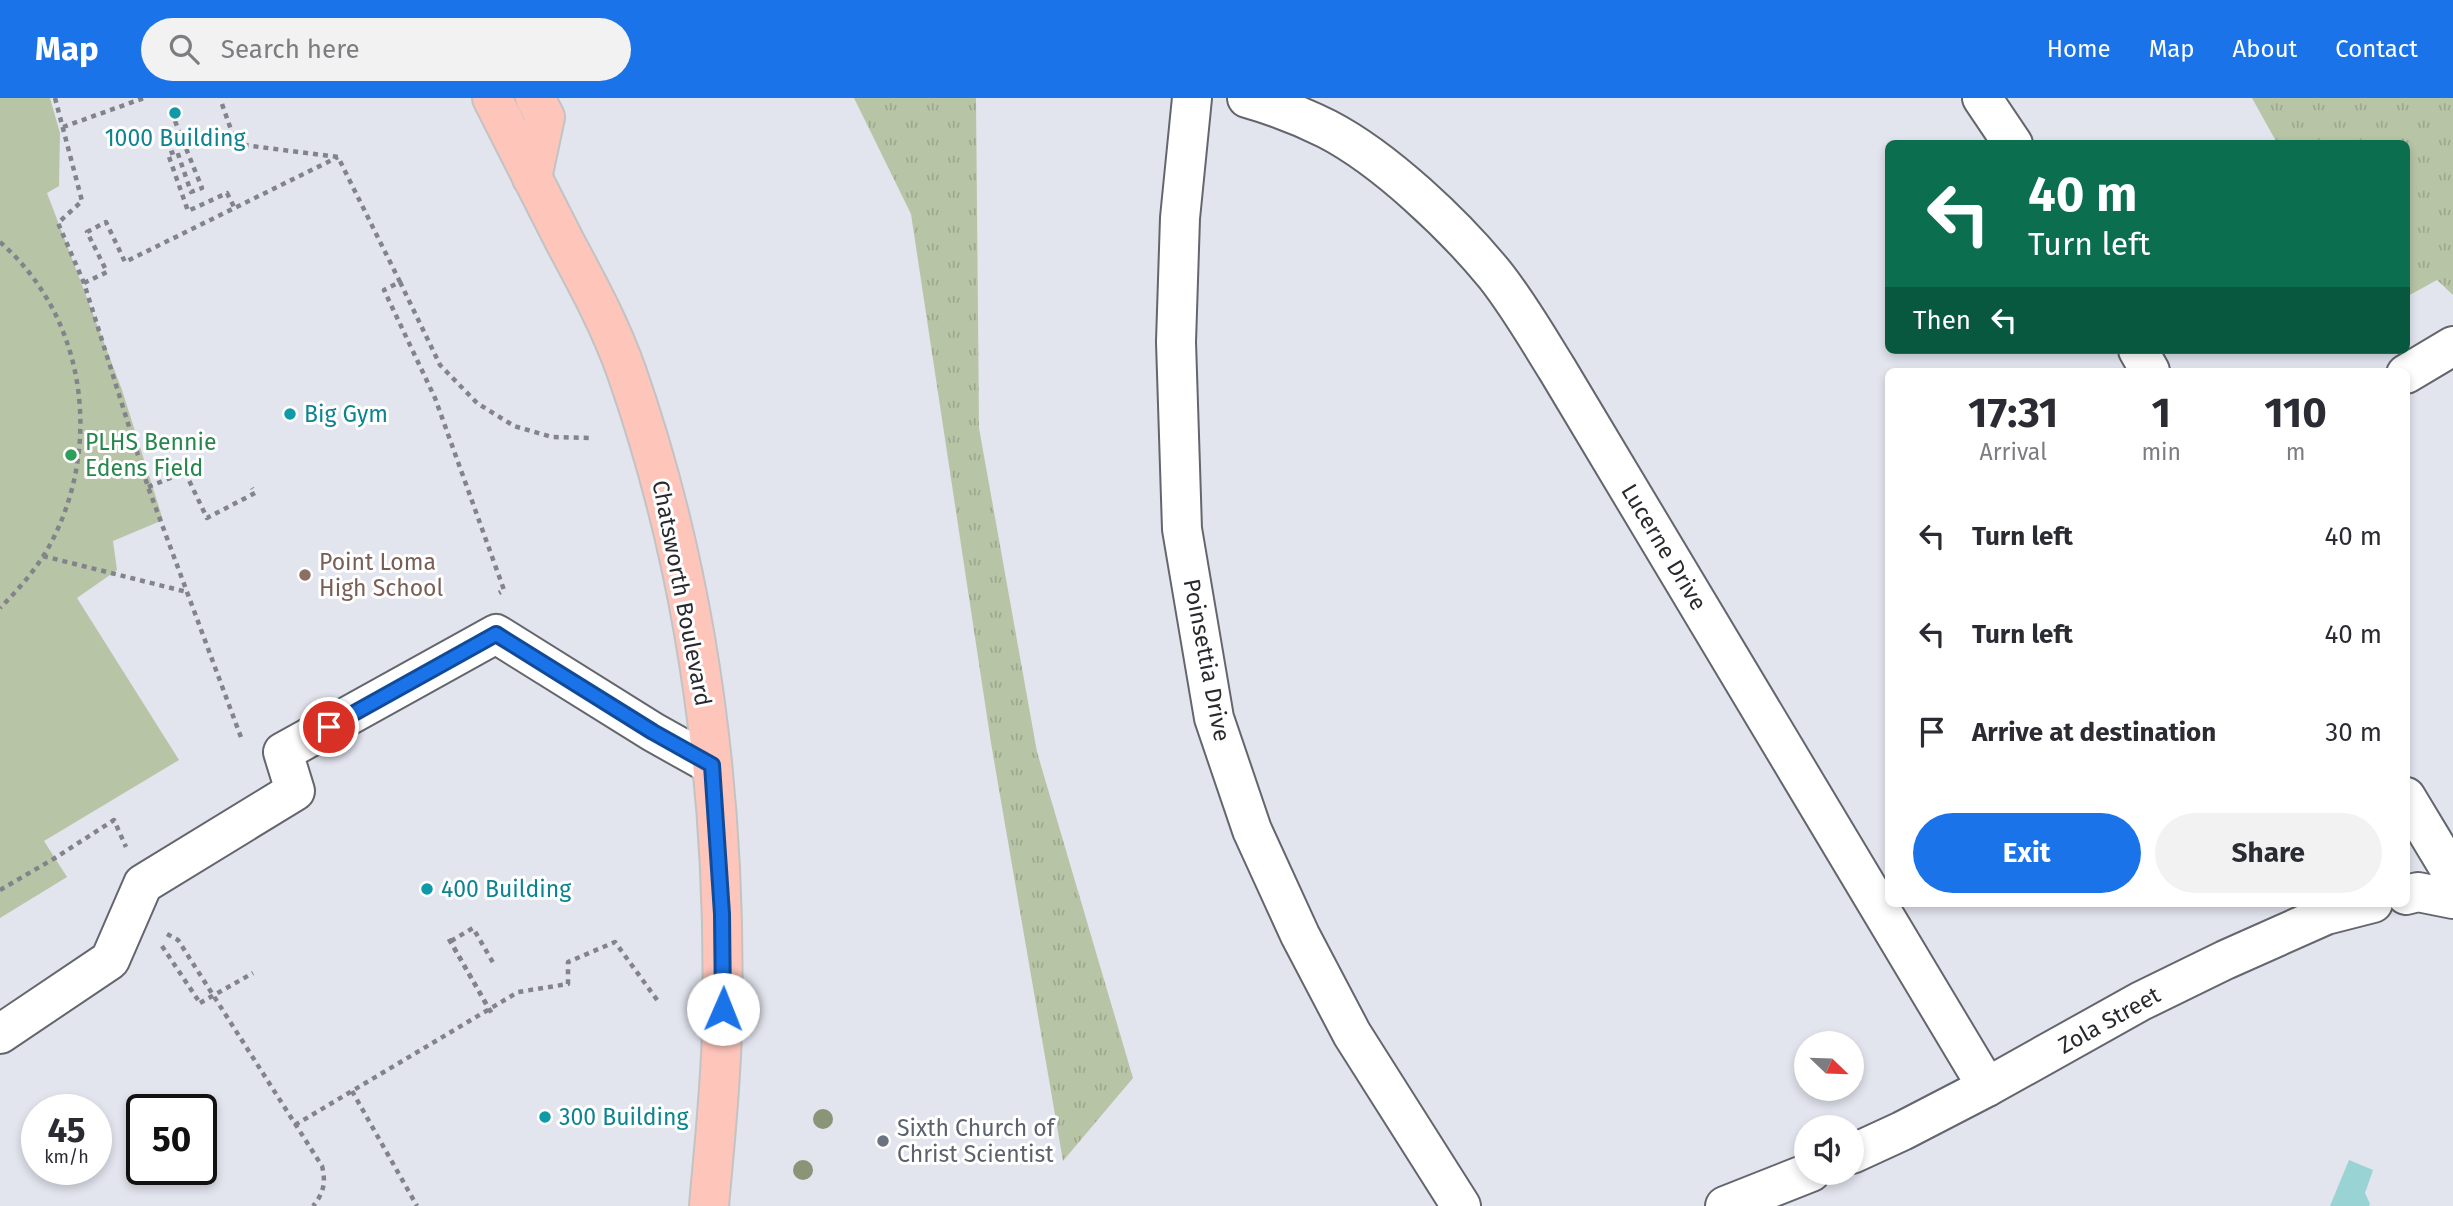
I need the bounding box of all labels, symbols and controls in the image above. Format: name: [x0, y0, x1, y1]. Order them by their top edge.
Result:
search box: [141, 18, 631, 81]
text: Map: [35, 29, 99, 69]
icon: search: [165, 30, 203, 68]
text: Search here: [221, 34, 360, 65]
text: Home: [2047, 35, 2111, 63]
text: Map: [2149, 35, 2195, 63]
text: About: [2233, 35, 2297, 63]
text: Contact: [2335, 35, 2418, 63]
marker: 1000 Building: [167, 105, 183, 121]
place label: 1000 Building: [105, 124, 245, 152]
text: 40 m: [2028, 165, 2137, 224]
icon: left: [1913, 168, 2004, 259]
text: Turn left: [2028, 225, 2150, 263]
icon: left: [1985, 301, 2023, 339]
text: Then: [1913, 305, 1971, 336]
text: 17:31: [1968, 388, 2058, 438]
text: 1: [2152, 388, 2171, 438]
text: 110: [2264, 388, 2327, 438]
place label: Big Gym: [304, 400, 388, 428]
marker: Big Gym: [282, 406, 298, 422]
place label: PLHS Bennie Edens Field: [85, 428, 217, 482]
text: Arrival: [1980, 438, 2047, 466]
text: min: [2141, 438, 2181, 466]
text: m: [2286, 438, 2305, 466]
marker: PLHS Bennie Edens Field: [63, 447, 79, 463]
street label: Chatsworth Boulevard: [646, 478, 718, 708]
street label: Lucerne Drive: [1615, 479, 1713, 615]
icon: left: [1913, 517, 1951, 555]
text: Turn left: [1972, 521, 2073, 552]
text: 40 m: [2324, 521, 2382, 552]
place label: Point Loma High School: [319, 548, 444, 602]
marker: Point Loma High School: [297, 567, 313, 583]
street label: Poinsettia Drive: [1178, 576, 1236, 744]
icon: left: [1913, 615, 1951, 653]
text: Turn left: [1972, 619, 2073, 650]
text: 40 m: [2324, 619, 2382, 650]
pin: [299, 697, 359, 757]
icon: arrive: [310, 708, 348, 746]
icon: arrive: [1913, 713, 1951, 751]
text: Arrive at destination: [1972, 717, 2216, 748]
text: 30 m: [2325, 717, 2382, 748]
button: Exit: [1913, 813, 2141, 893]
button: Share: [2155, 813, 2382, 893]
place label: 400 Building: [441, 875, 571, 903]
marker: 400 Building: [419, 881, 435, 897]
position arrow: [686, 972, 760, 1046]
street label: Zola Street: [2053, 980, 2166, 1060]
north arrow: [1794, 1031, 1864, 1101]
map controls: [1794, 1031, 1864, 1185]
speed limit sign: 50: [126, 1094, 217, 1185]
place label: 300 Building: [559, 1103, 688, 1131]
text: 45: [47, 1109, 86, 1151]
marker: 300 Building: [537, 1109, 553, 1125]
place label: Sixth Church of Christ Scientist: [897, 1114, 1057, 1168]
button: sound: [1794, 1115, 1864, 1185]
marker: Sixth Church of Christ Scientist: [875, 1133, 891, 1149]
text: km/h: [44, 1146, 89, 1168]

